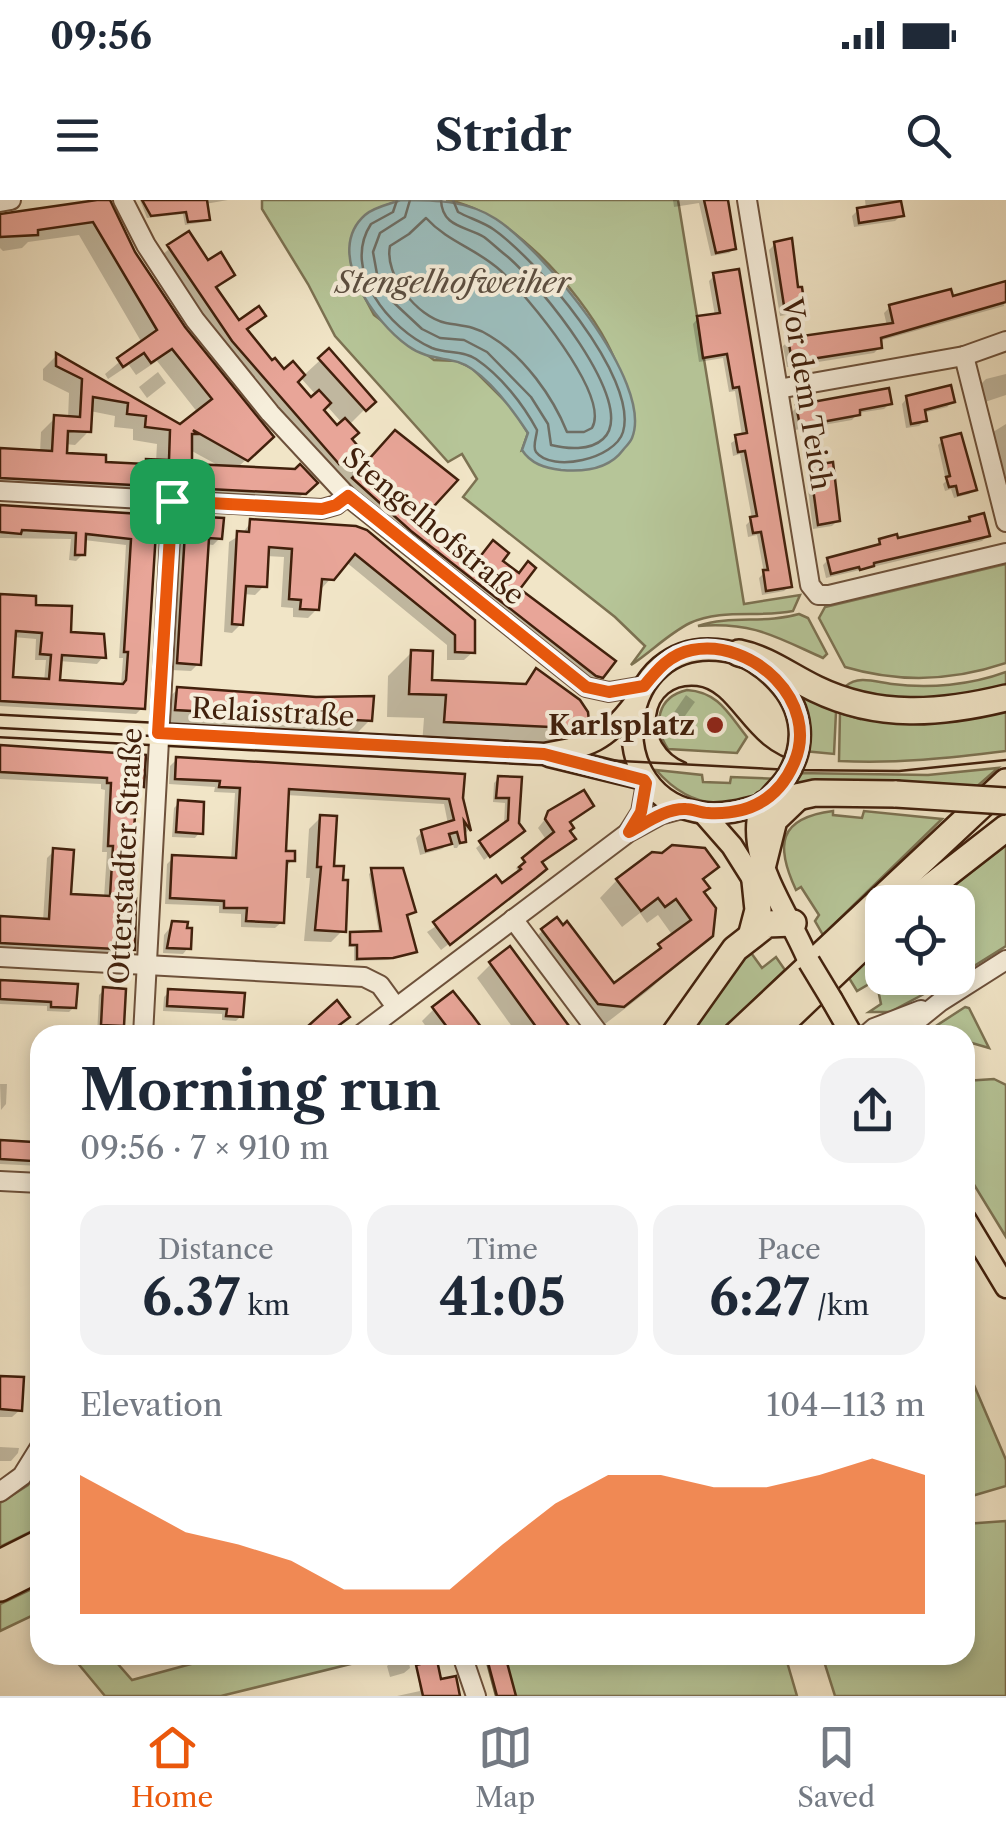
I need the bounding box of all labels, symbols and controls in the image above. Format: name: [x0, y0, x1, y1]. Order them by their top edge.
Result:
text: 09:56: [50, 12, 152, 59]
text: Stridr: [435, 107, 571, 163]
icon: menu: [50, 108, 105, 163]
icon: search: [901, 108, 956, 163]
water label: Stengelhofweiher: [333, 264, 573, 301]
street label: Vor dem Teich: [775, 295, 839, 492]
street label: Stengelhofstraße: [336, 440, 532, 612]
pin: [130, 459, 215, 544]
icon: arrive: [145, 474, 200, 529]
street label: Relaisstraße: [191, 691, 355, 733]
place label: Karlsplatz: [548, 708, 695, 742]
marker: Karlsplatz: [704, 714, 726, 736]
street label: Otterstadter Straße: [101, 727, 149, 985]
map controls: [865, 885, 975, 995]
button: locate: [865, 885, 975, 995]
text: Morning run: [80, 1057, 441, 1124]
button: share: [820, 1058, 925, 1163]
text: 09:56 · 7 × 910 m: [80, 1128, 329, 1167]
text: Distance: [158, 1232, 274, 1266]
text: Time: [467, 1232, 538, 1266]
text: Pace: [758, 1232, 821, 1266]
text: 6.37: [142, 1266, 240, 1328]
text: 41:05: [439, 1266, 566, 1328]
text: 6:27: [709, 1266, 809, 1328]
text: km: [240, 1288, 290, 1322]
text: /km: [809, 1288, 869, 1322]
text: Elevation: [80, 1385, 223, 1424]
text: 104–113 m: [766, 1385, 925, 1424]
tab: Home: [131, 1720, 213, 1814]
tab: Map: [475, 1720, 535, 1814]
tab: Saved: [797, 1720, 875, 1814]

